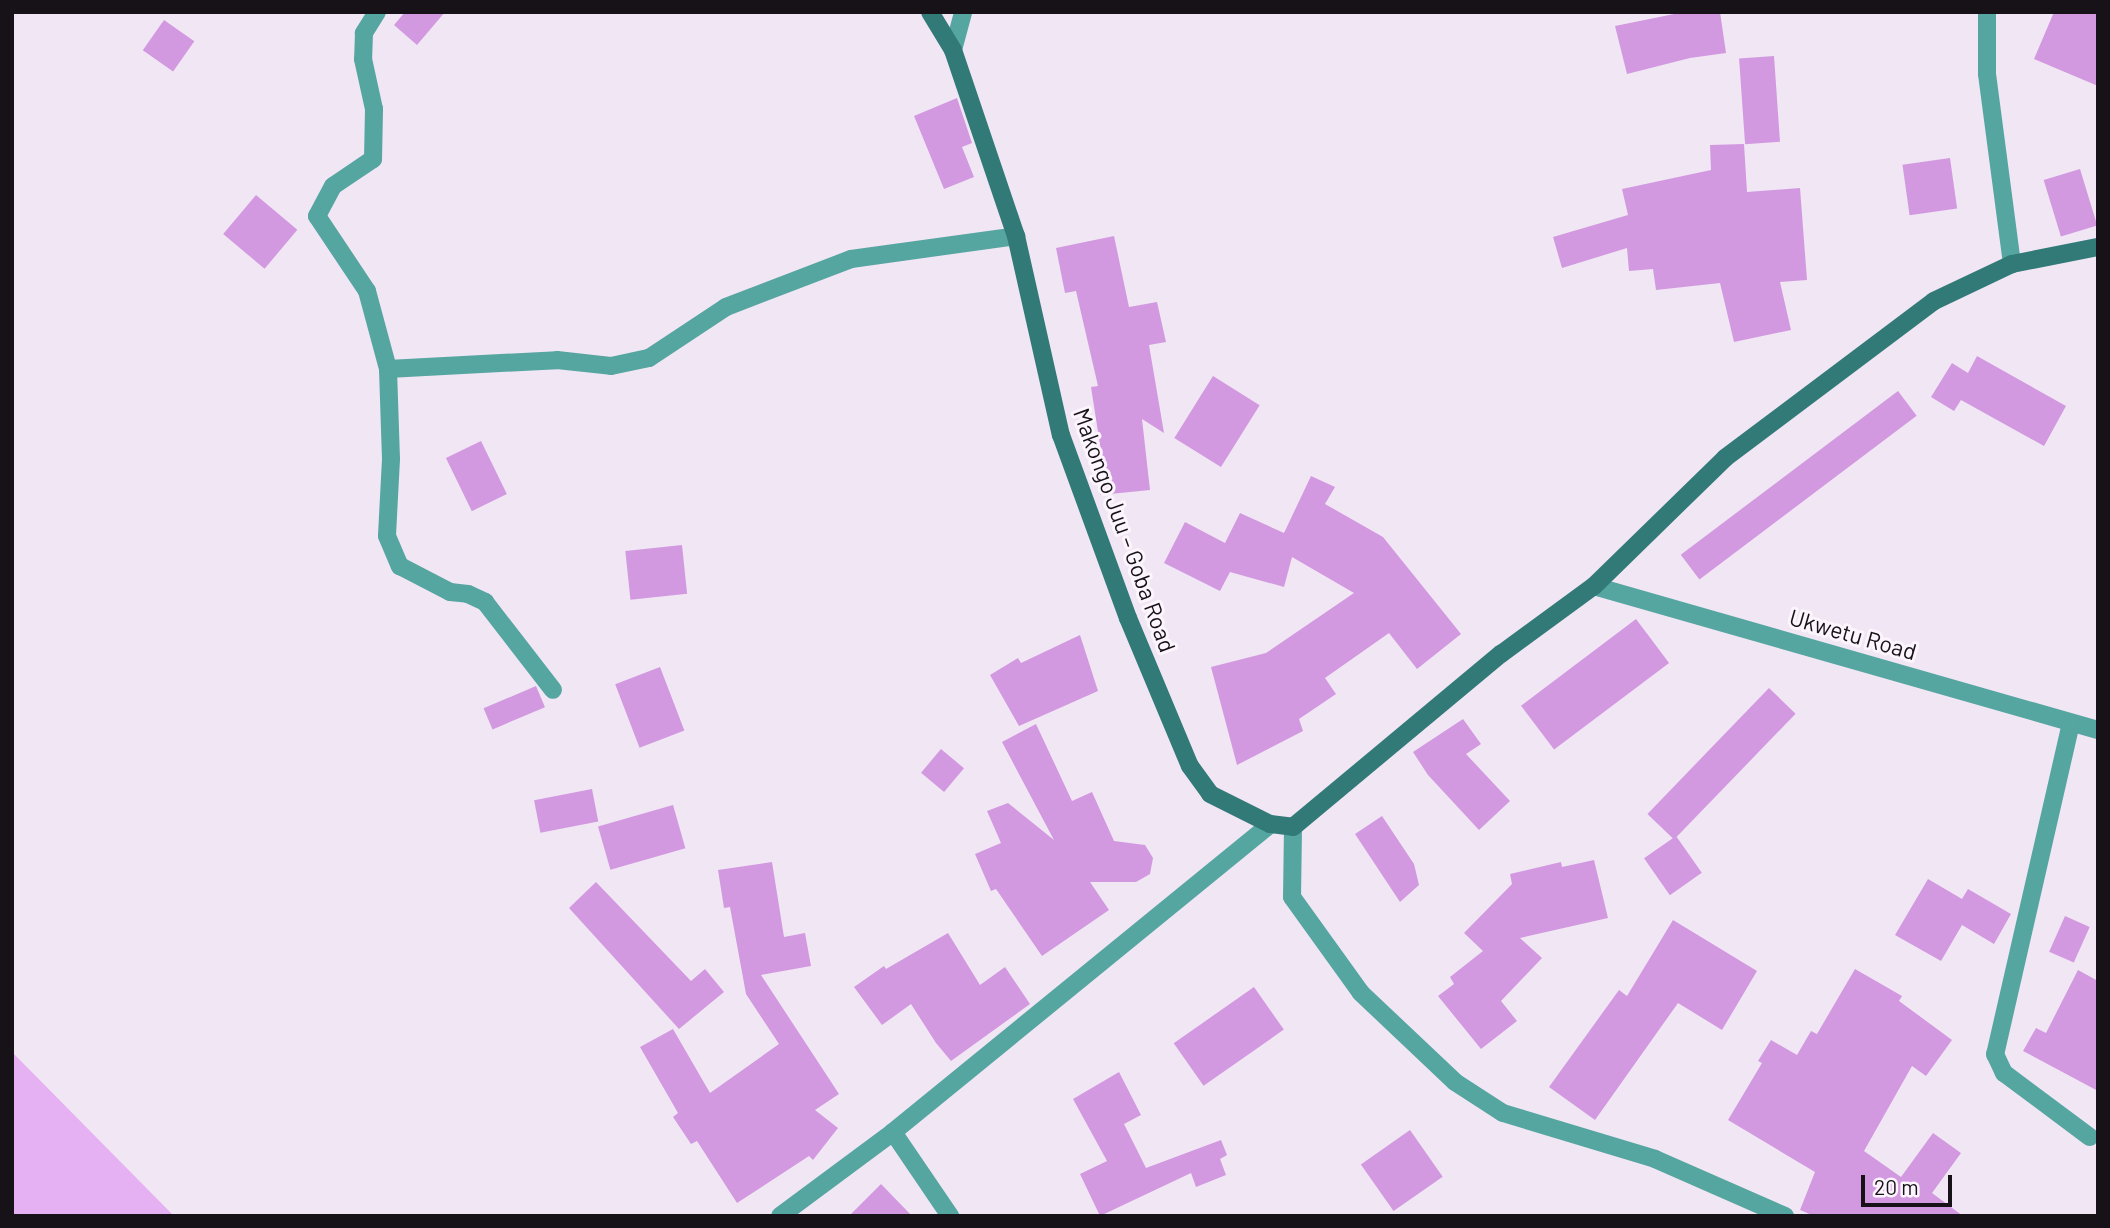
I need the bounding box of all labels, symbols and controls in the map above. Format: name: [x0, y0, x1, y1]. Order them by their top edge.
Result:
street label: Makongo Juu – Goba Road: [1068, 404, 1182, 656]
street label: Ukwetu Road: [1786, 603, 1920, 665]
scale bar: [1865, 1162, 1956, 1206]
text: 20 m: [1874, 1174, 1919, 1199]

